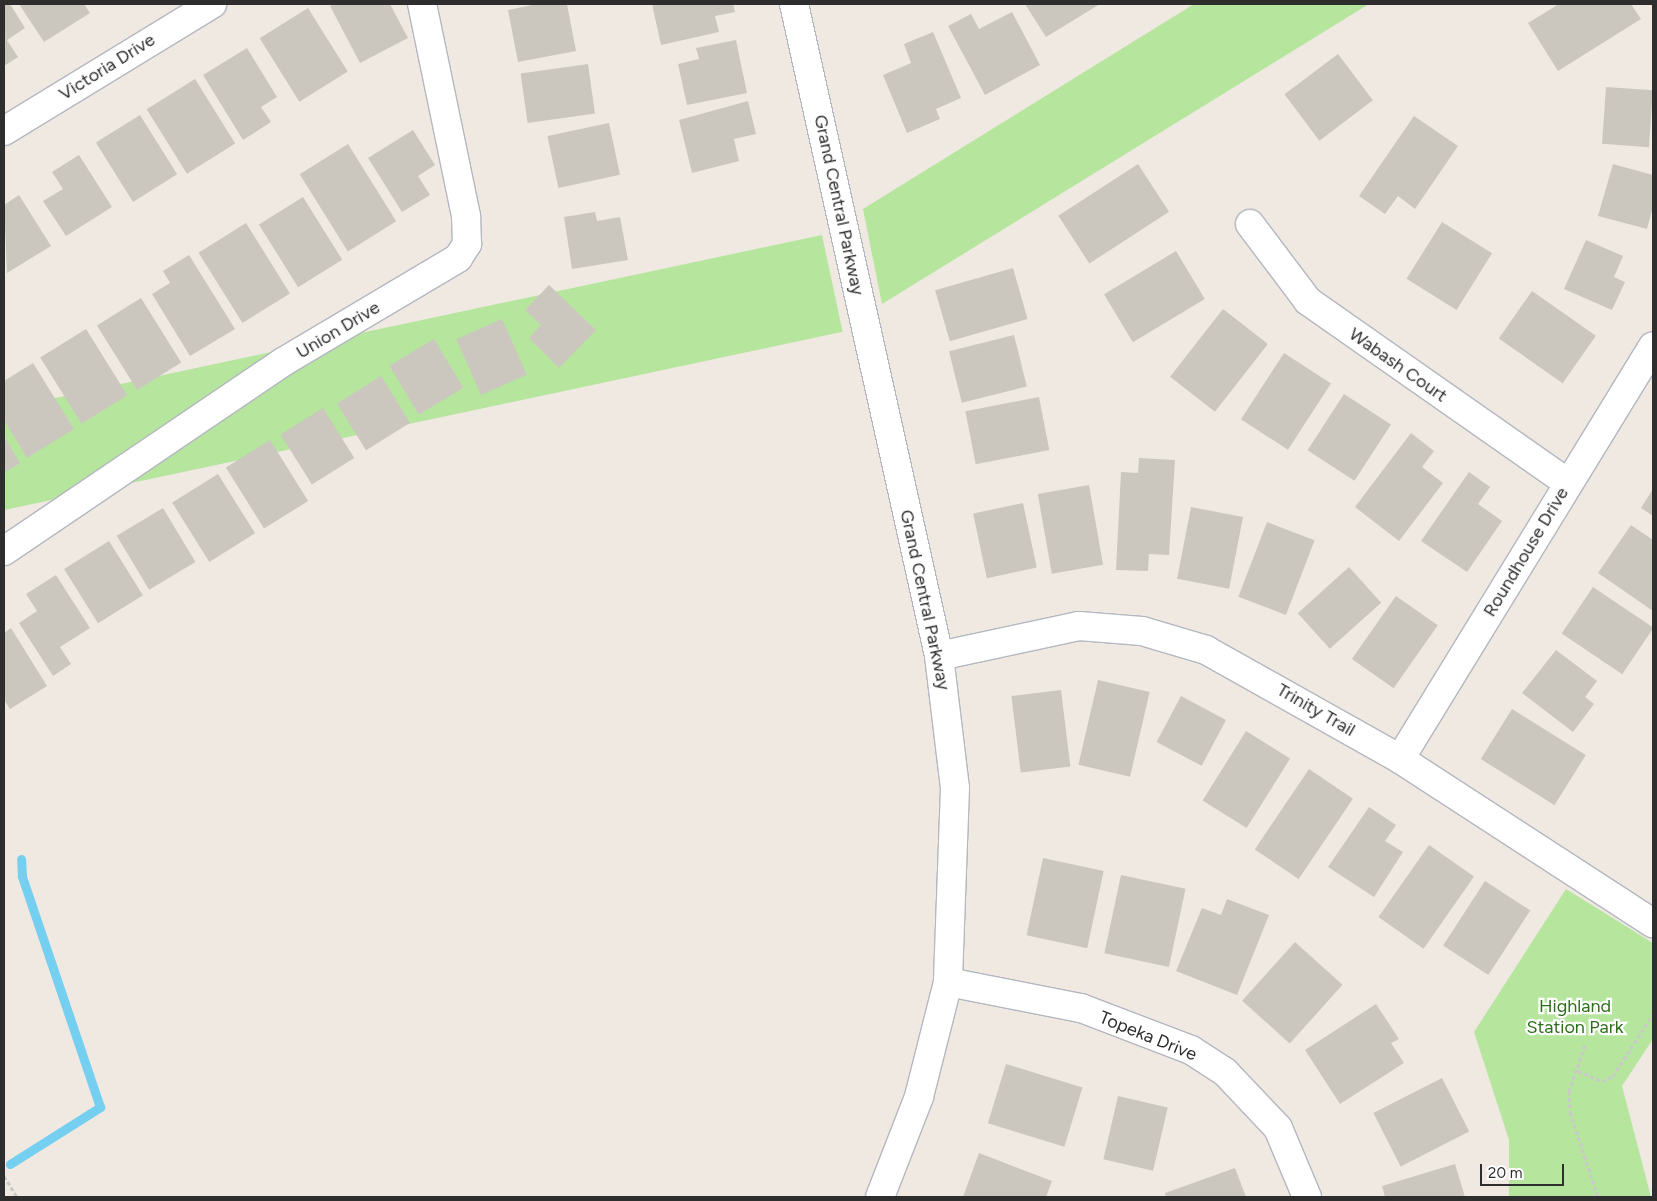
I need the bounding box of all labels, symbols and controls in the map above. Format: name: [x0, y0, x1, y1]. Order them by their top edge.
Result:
street label: Victoria Drive: [55, 29, 159, 105]
street label: Grand Central Parkway: [809, 113, 869, 297]
street label: Union Drive: [292, 297, 384, 363]
street label: Wabash Court: [1345, 323, 1451, 407]
street label: Roundhouse Drive: [1479, 483, 1573, 621]
street label: Grand Central Parkway: [895, 508, 955, 692]
street label: Trinity Trail: [1273, 679, 1359, 741]
park label: Highland Station Park: [1526, 996, 1624, 1038]
street label: Topeka Drive: [1096, 1007, 1200, 1065]
scale bar: [1482, 1154, 1566, 1186]
text: 20 m: [1488, 1164, 1522, 1182]

